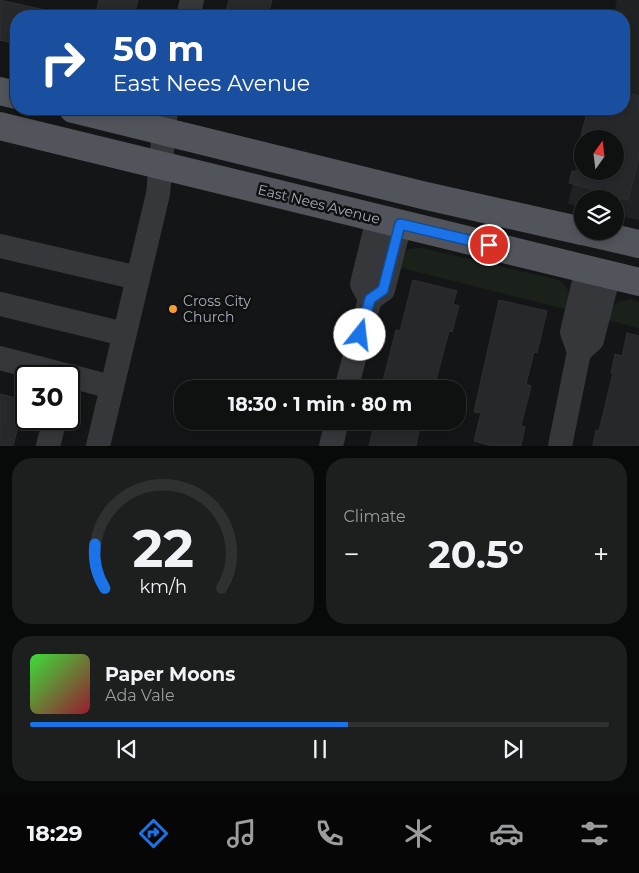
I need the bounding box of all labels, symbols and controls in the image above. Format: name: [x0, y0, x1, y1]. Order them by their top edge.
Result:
text: 50 m: [113, 27, 204, 70]
icon: right: [30, 30, 95, 95]
text: East Nees Avenue: [113, 70, 310, 97]
north arrow: [574, 130, 624, 180]
map controls: [574, 130, 624, 240]
street label: East Nees Avenue: [256, 180, 382, 228]
button: layers: [574, 190, 624, 240]
pin: [468, 224, 510, 266]
icon: arrive: [475, 231, 503, 259]
place label: Cross City Church: [183, 292, 251, 326]
marker: Cross City Church: [167, 303, 179, 315]
position arrow: [333, 308, 385, 360]
speed limit sign: 30: [15, 365, 80, 430]
text: 18:30 · 1 min · 80 m: [228, 393, 412, 416]
text: Climate: [344, 507, 406, 526]
text: 22: [132, 517, 193, 580]
text: 20.5°: [428, 531, 524, 578]
text: −: [344, 537, 360, 571]
text: +: [593, 537, 609, 571]
text: km/h: [139, 576, 187, 597]
text: Paper Moons: [105, 663, 235, 686]
text: Ada Vale: [105, 686, 175, 705]
icon: previous: [113, 735, 141, 763]
icon: pause: [306, 735, 334, 763]
icon: next: [499, 735, 527, 763]
icon: directions: [136, 816, 171, 851]
icon: music: [224, 816, 259, 851]
icon: phone: [312, 816, 347, 851]
icon: climate: [401, 816, 436, 851]
icon: car: [489, 816, 524, 851]
icon: filters: [577, 816, 612, 851]
text: 18:29: [27, 820, 83, 847]

